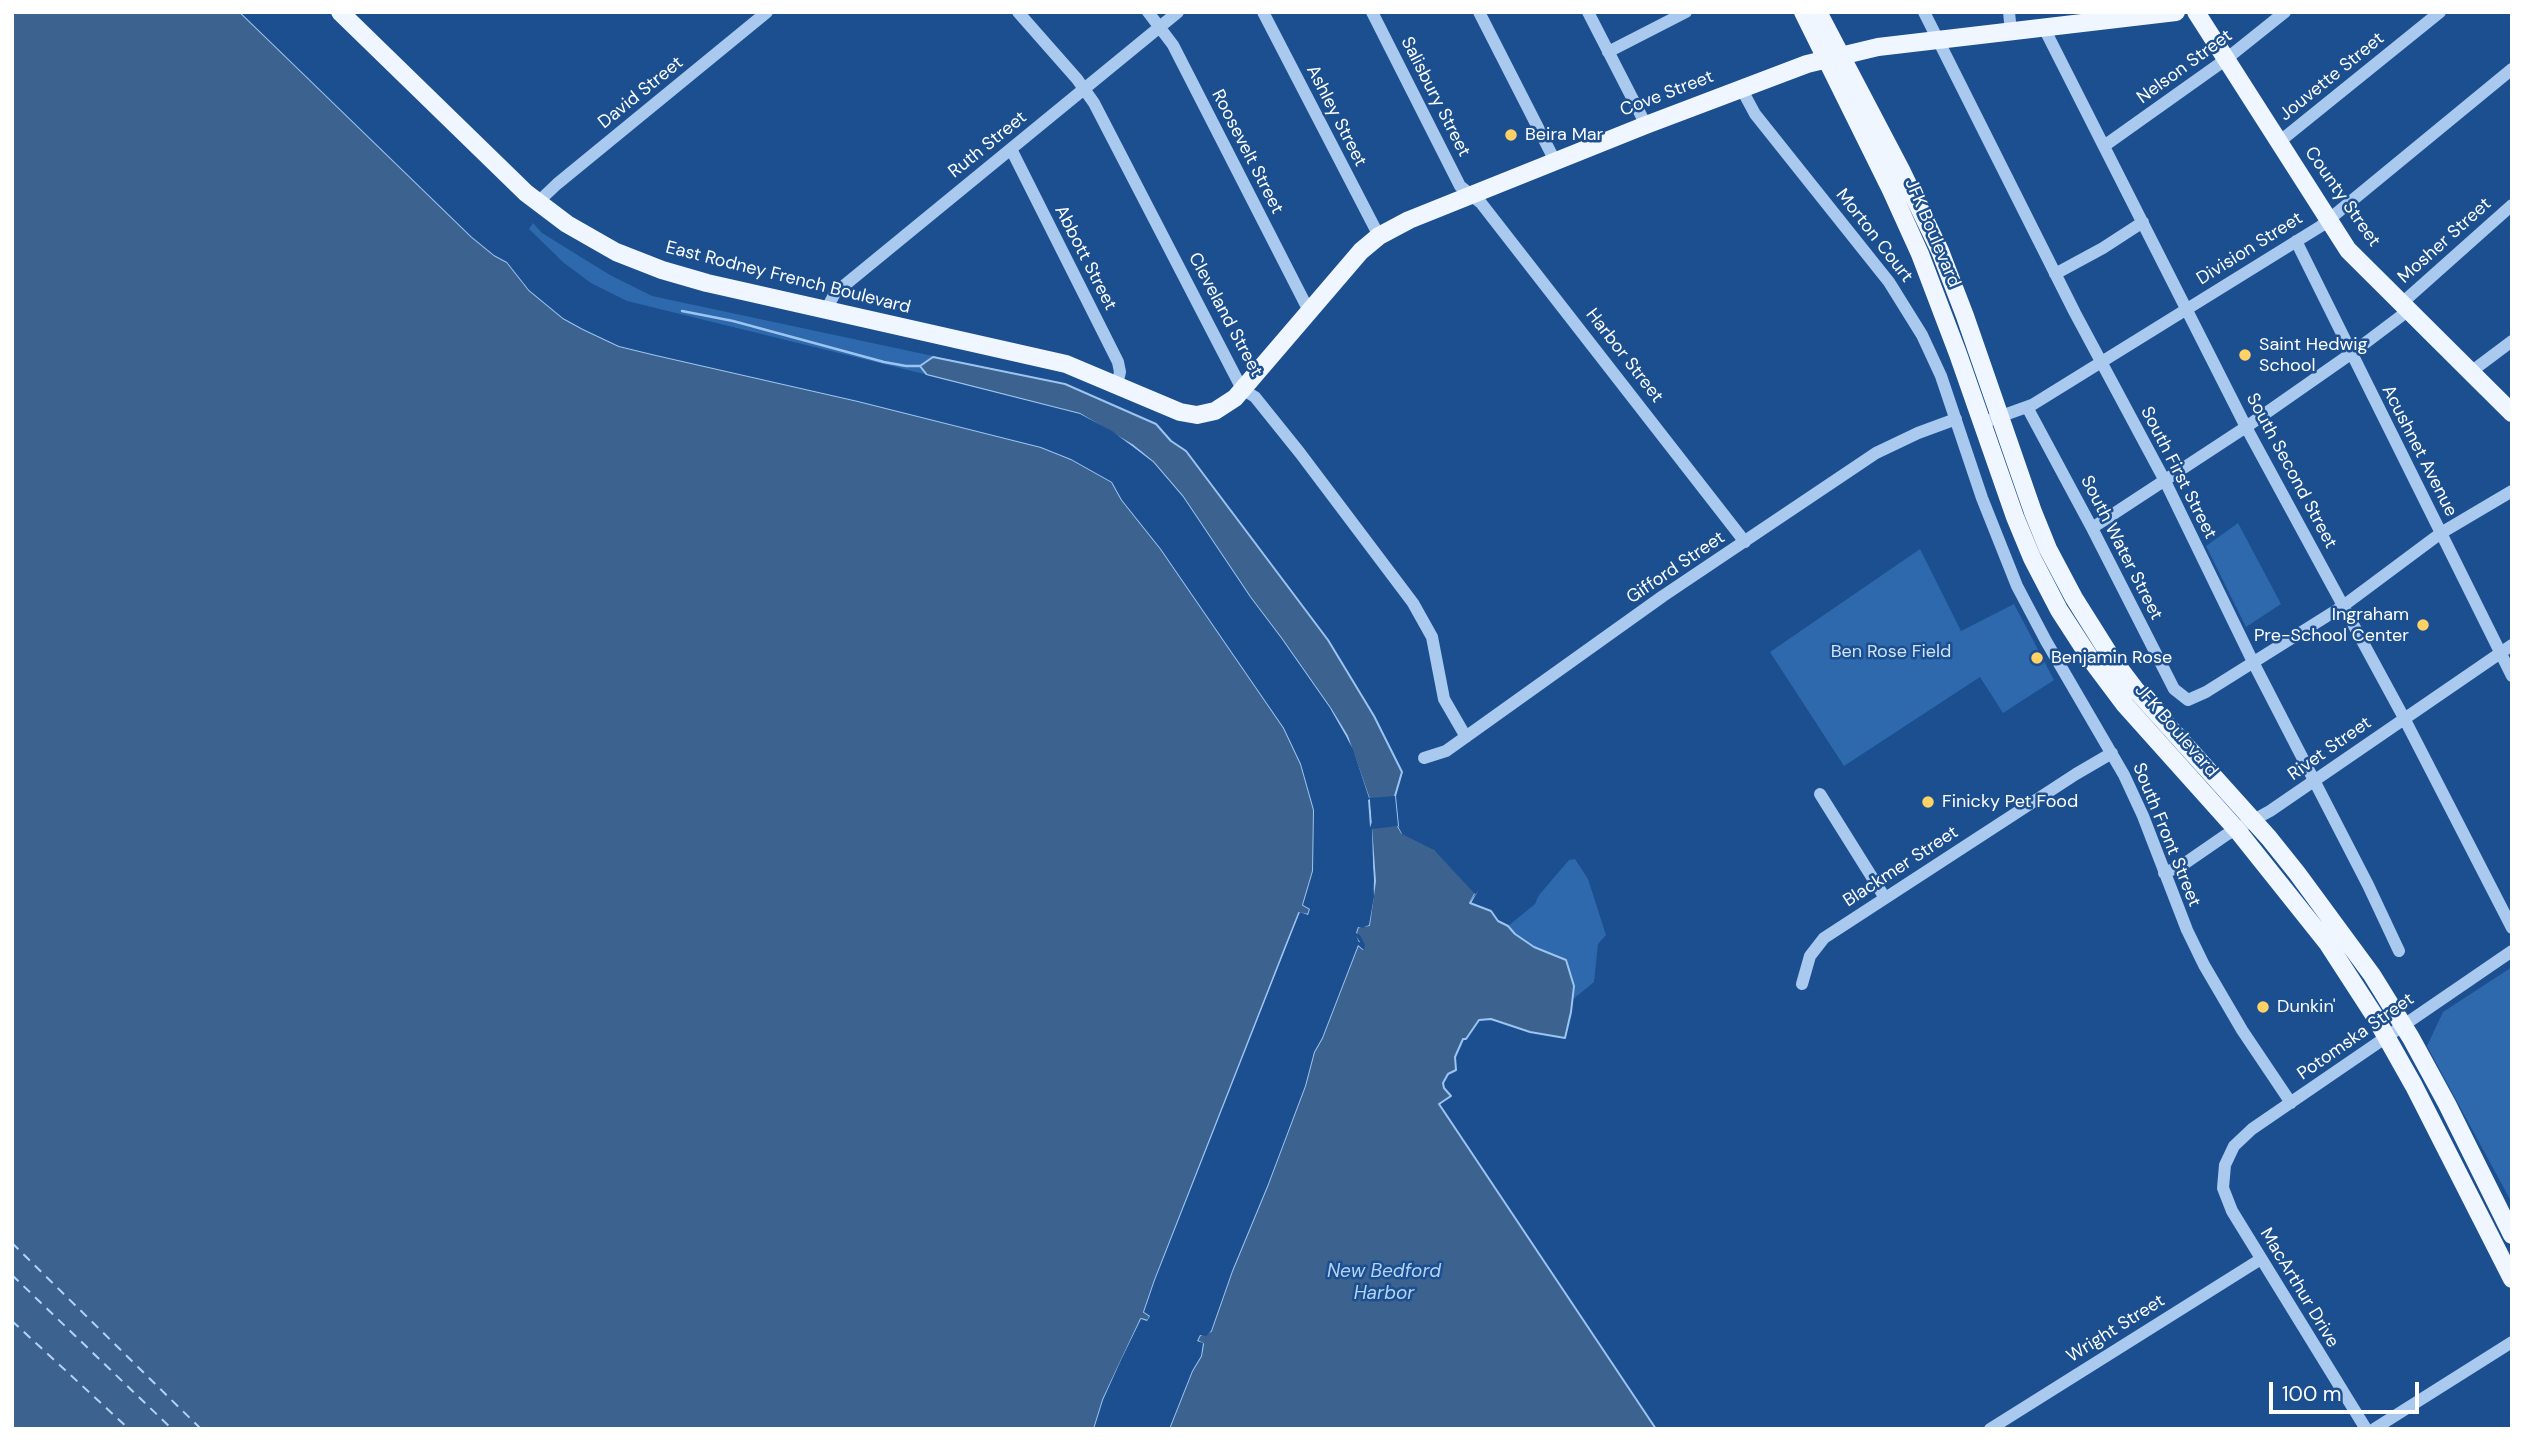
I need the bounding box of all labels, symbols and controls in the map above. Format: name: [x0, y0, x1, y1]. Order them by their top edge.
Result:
street label: Nelson Street: [2133, 25, 2237, 109]
street label: Jouvette Street: [2275, 28, 2389, 126]
street label: Salisbury Street: [1395, 33, 1475, 161]
street label: David Street: [594, 52, 688, 134]
street label: Ashley Street: [1301, 62, 1371, 170]
street label: Cove Street: [1617, 66, 1717, 122]
street label: Roosevelt Street: [1206, 86, 1288, 218]
street label: Ruth Street: [945, 107, 1031, 183]
place label: Beira Mar: [1525, 124, 1603, 146]
marker: Beira Mar: [1503, 127, 1519, 143]
street label: County Street: [2300, 143, 2384, 251]
street label: JFK Boulevard: [1899, 175, 1965, 291]
street label: Morton Court: [1831, 185, 1917, 287]
street label: Mosher Street: [2394, 194, 2496, 288]
street label: Abbott Street: [1049, 202, 1121, 314]
street label: Division Street: [2193, 208, 2307, 290]
street label: East Rodney French Boulevard: [663, 237, 913, 319]
street label: Cleveland Street: [1183, 249, 1267, 381]
street label: Harbor Street: [1581, 305, 1667, 407]
place label: Saint Hedwig School: [2259, 334, 2368, 376]
marker: Saint Hedwig School: [2237, 347, 2253, 363]
street label: Acushnet Avenue: [2377, 382, 2461, 520]
street label: South Second Street: [2241, 390, 2341, 552]
street label: South First Street: [2135, 403, 2221, 543]
street label: South Water Street: [2075, 472, 2167, 624]
street label: Gifford Street: [1623, 527, 1729, 609]
place label: Ingraham Pre-School Center: [2254, 604, 2409, 646]
marker: Ingraham Pre-School Center: [2415, 617, 2431, 633]
park label: Ben Rose Field: [1831, 641, 1951, 663]
place label: Benjamin Rose: [2051, 647, 2172, 669]
marker: Benjamin Rose: [2029, 650, 2045, 666]
street label: JFK Boulevard: [2130, 680, 2222, 782]
street label: Rivet Street: [2284, 712, 2376, 786]
street label: South Front Street: [2127, 760, 2205, 910]
place label: Finicky Pet Food: [1942, 791, 2078, 813]
marker: Finicky Pet Food: [1920, 794, 1936, 810]
street label: Blackmer Street: [1839, 822, 1963, 912]
street label: Potomska Street: [2294, 989, 2418, 1085]
place label: Dunkin': [2277, 996, 2336, 1018]
marker: Dunkin': [2255, 999, 2271, 1015]
street label: MacArthur Drive: [2255, 1224, 2343, 1352]
water label: New Bedford Harbor: [1327, 1261, 1441, 1305]
street label: Wright Street: [2063, 1290, 2169, 1368]
scale bar: [2272, 1368, 2422, 1412]
text: 100 m: [2282, 1380, 2342, 1408]

